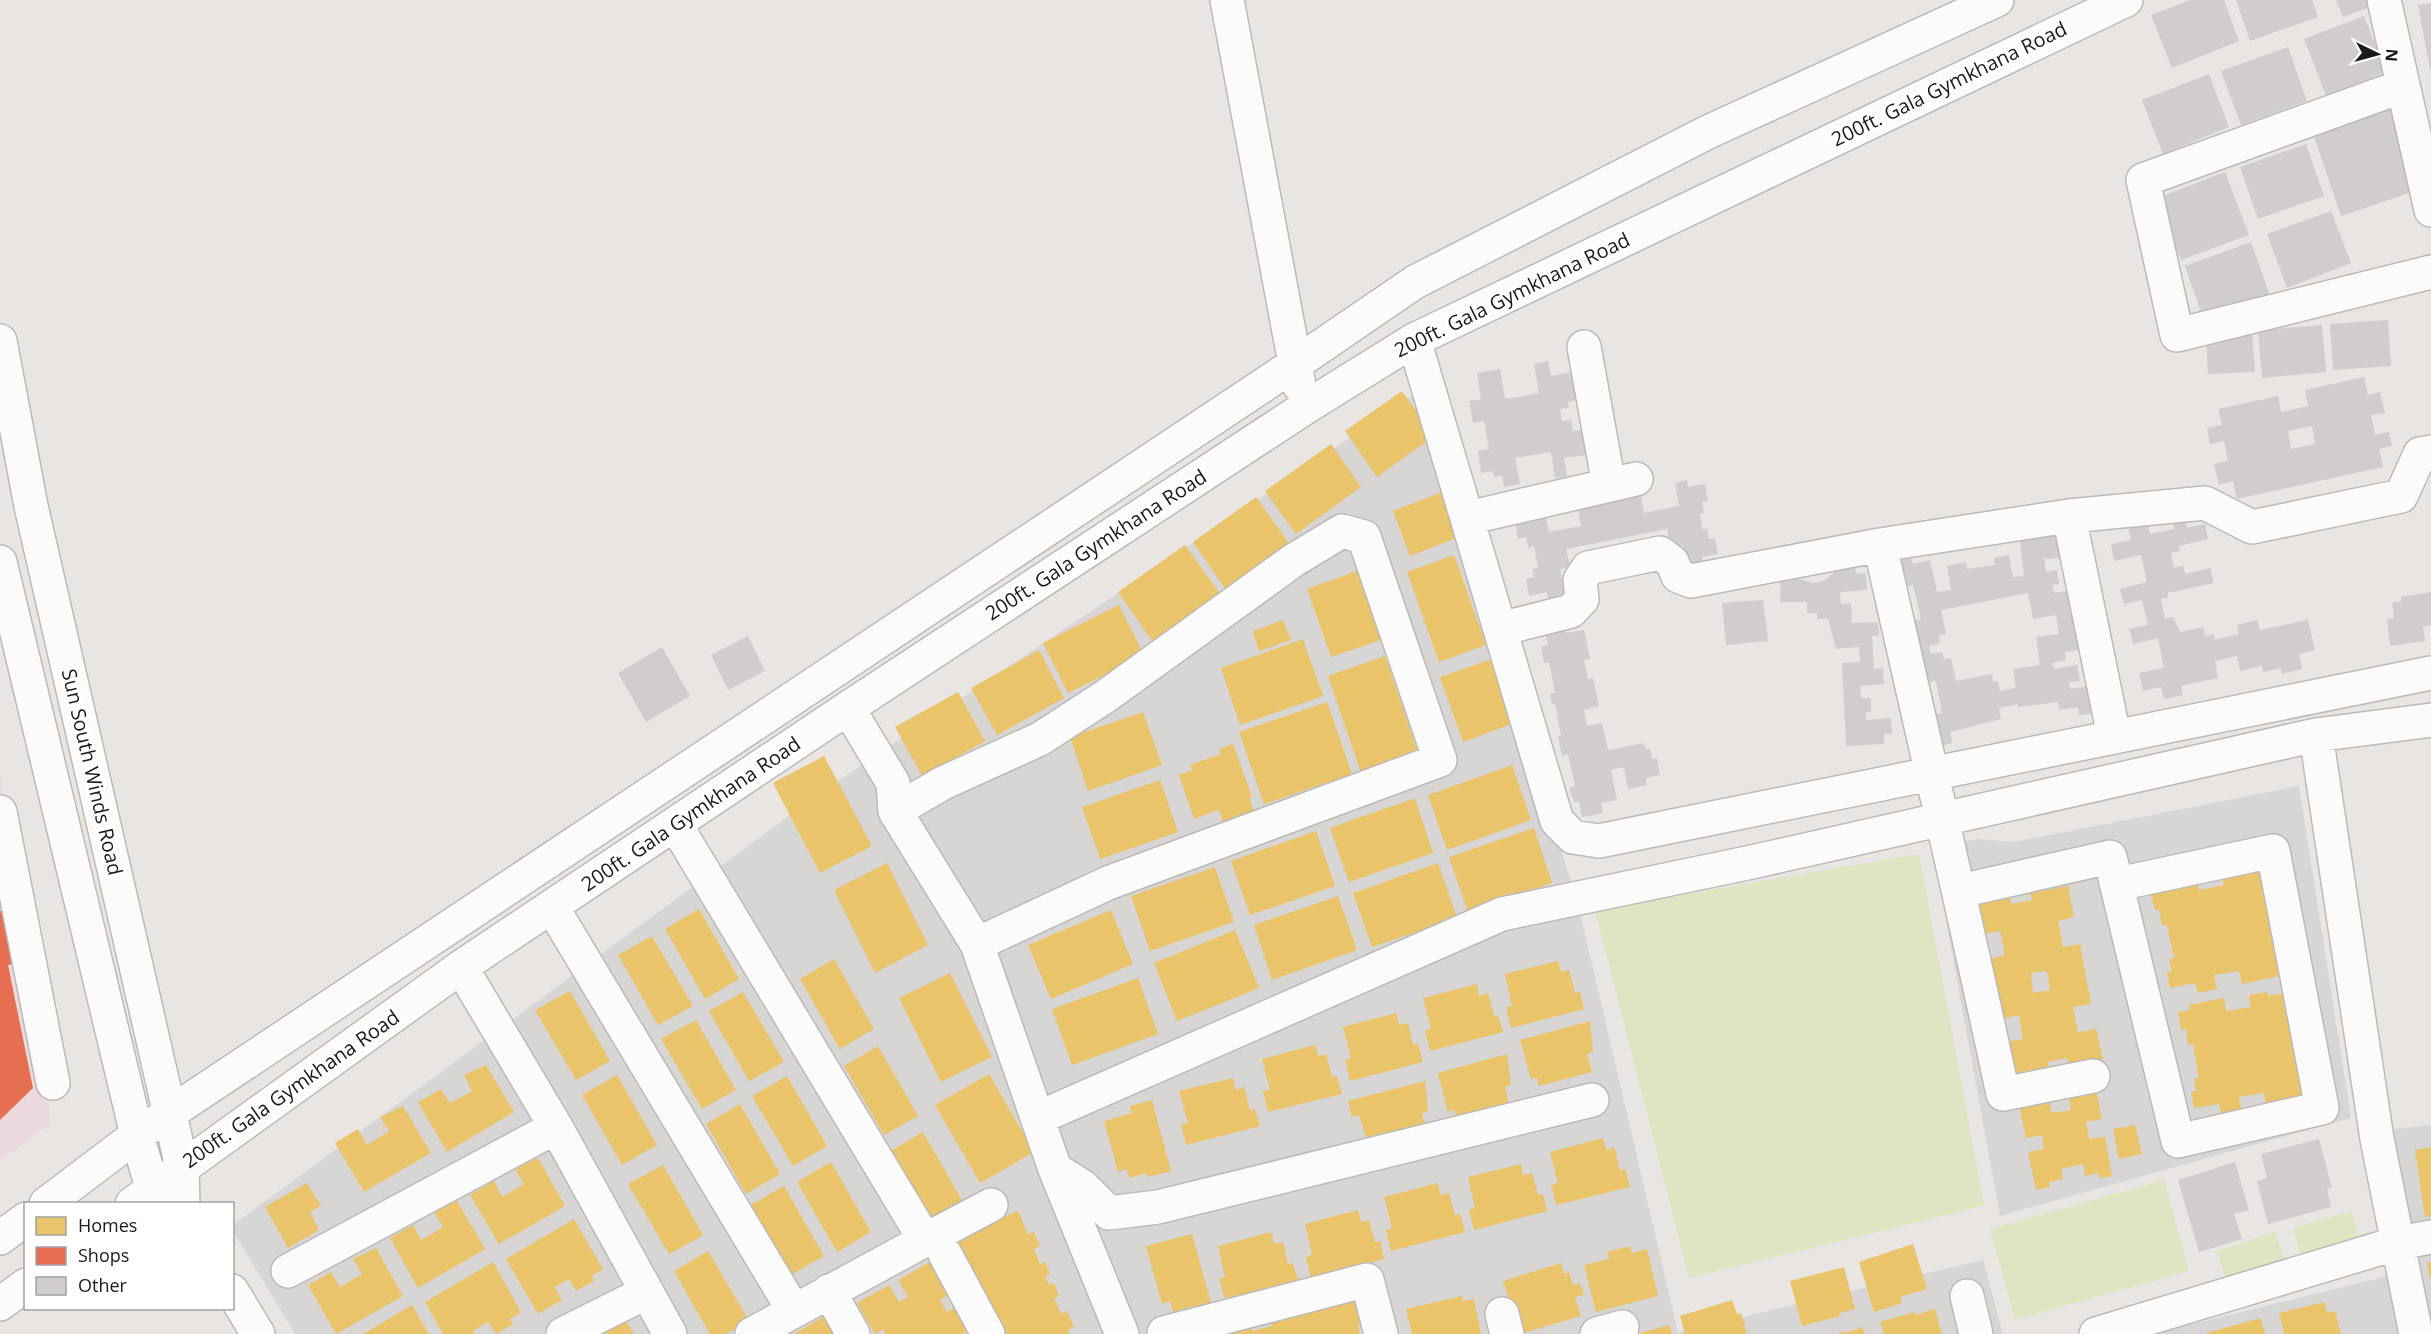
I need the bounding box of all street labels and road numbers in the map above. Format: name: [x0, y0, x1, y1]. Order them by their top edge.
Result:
street label: 200ft. Gala Gymkhana Road: [1827, 15, 2071, 152]
street label: 200ft. Gala Gymkhana Road: [1390, 226, 1634, 363]
street label: 200ft. Gala Gymkhana Road: [980, 463, 1212, 626]
street label: Sun South Winds Road: [56, 666, 129, 878]
street label: 200ft. Gala Gymkhana Road: [576, 730, 806, 897]
street label: 200ft. Gala Gymkhana Road: [177, 1003, 404, 1174]

